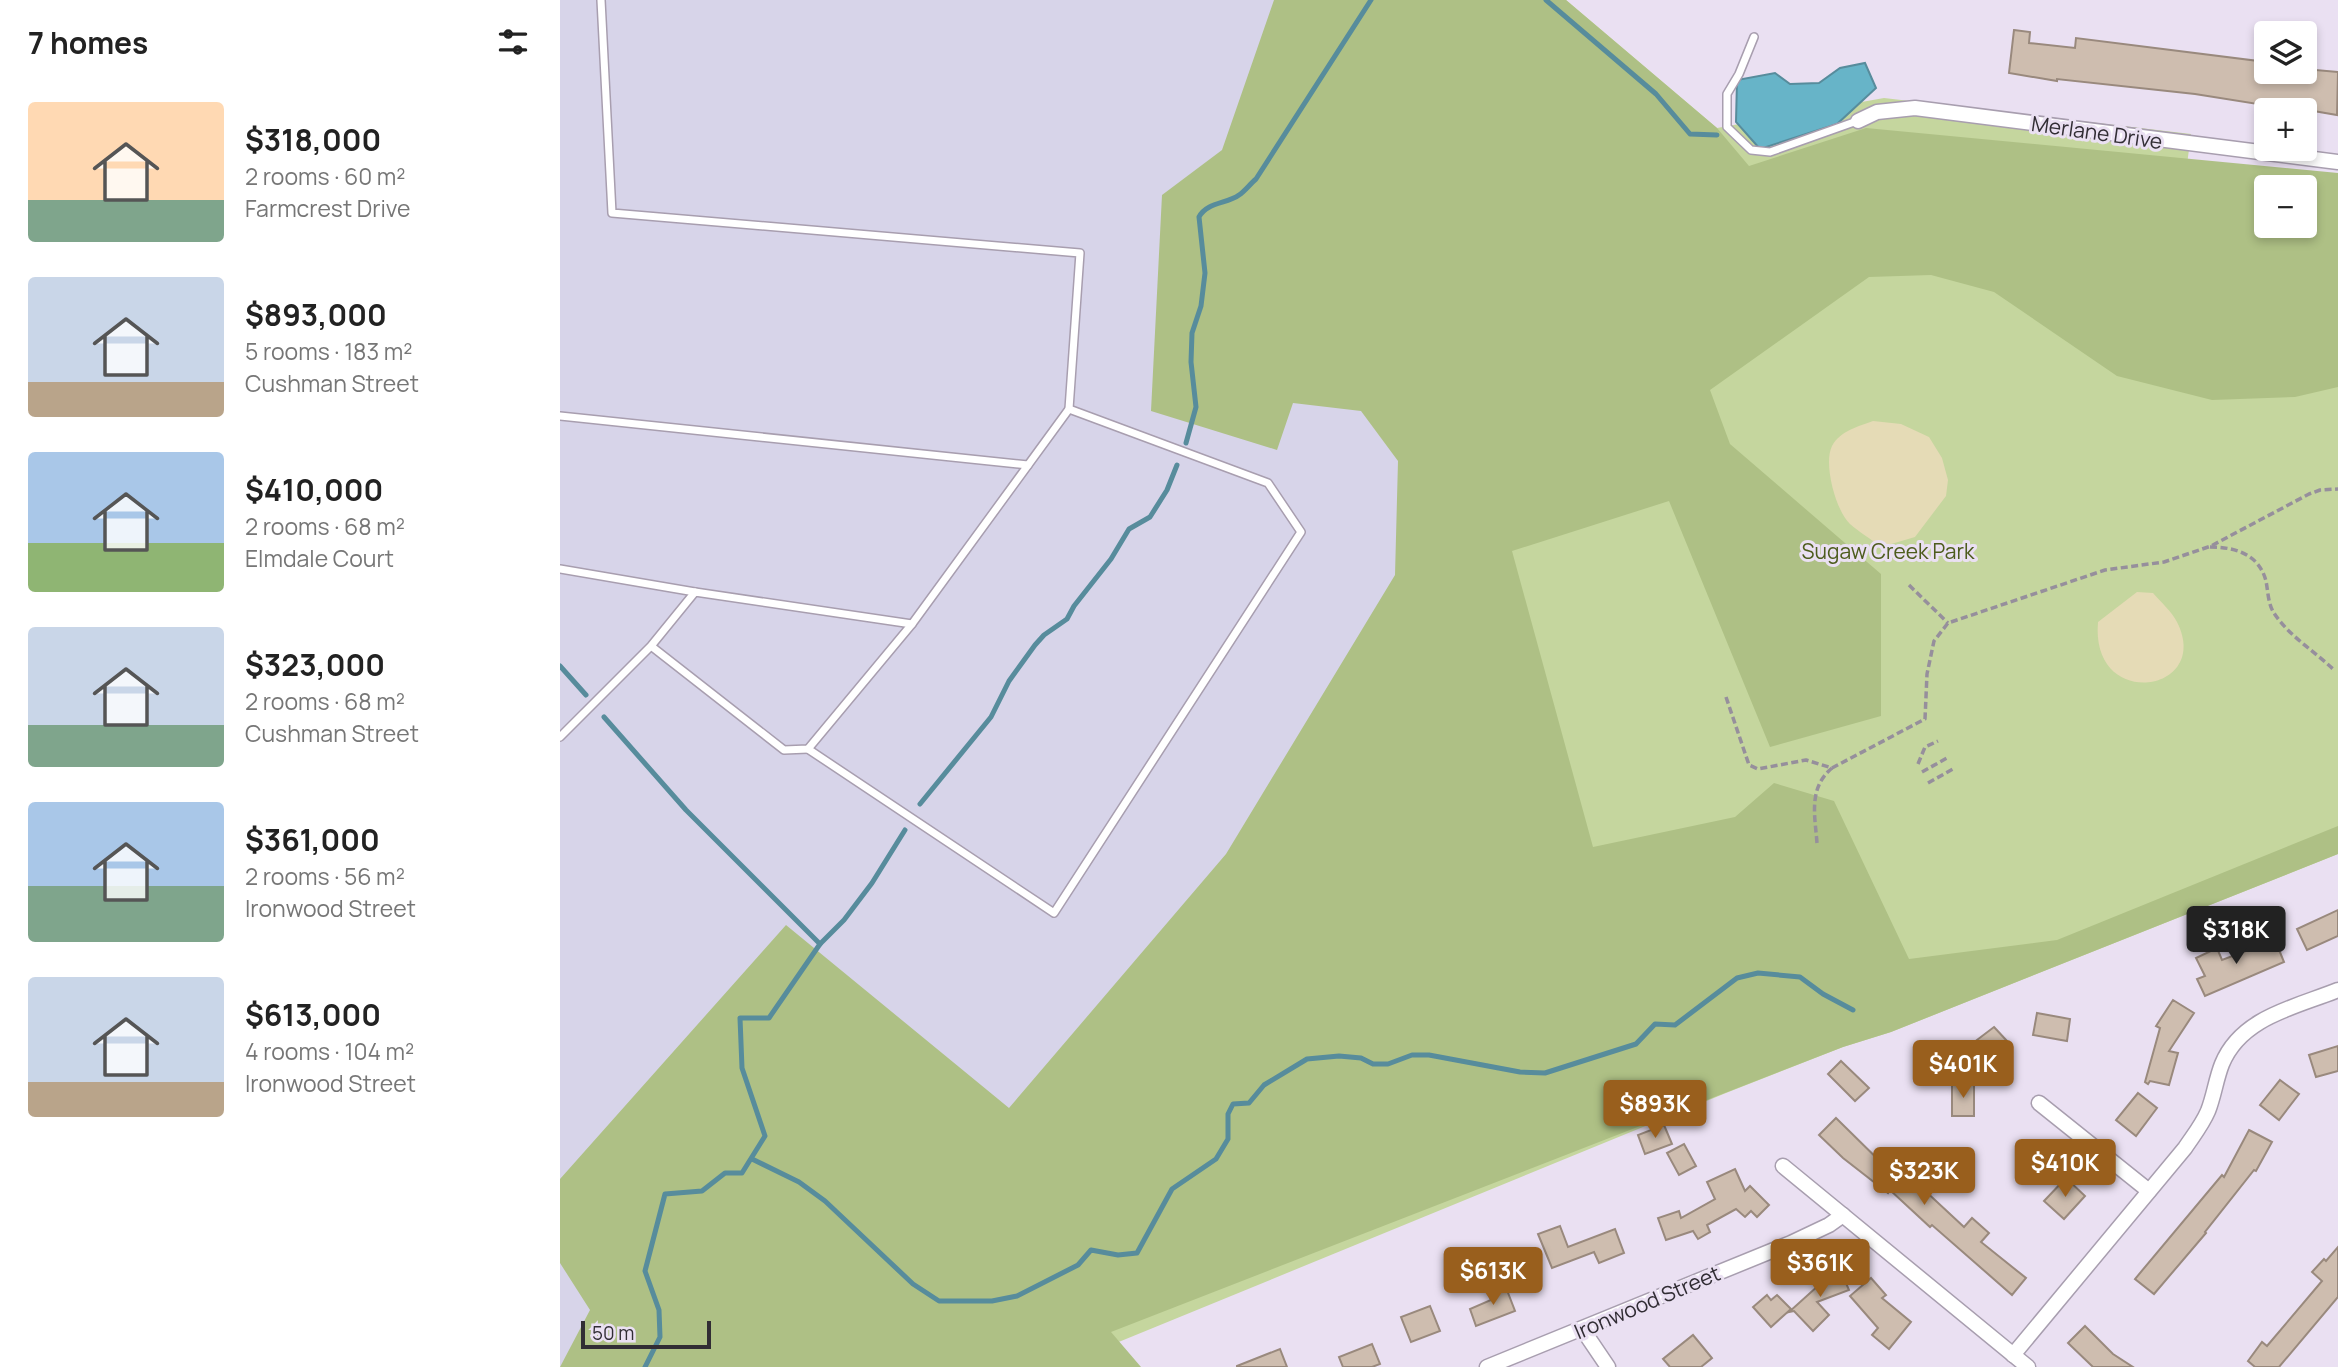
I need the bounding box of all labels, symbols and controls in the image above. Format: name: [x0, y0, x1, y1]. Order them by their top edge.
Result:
map controls: [2254, 21, 2317, 238]
button: layers: [2254, 21, 2317, 84]
text: 7 homes: [28, 22, 148, 63]
icon: filters: [494, 23, 532, 61]
button: +: [2254, 98, 2317, 161]
street label: Merlane Drive: [2030, 109, 2164, 155]
text: $318,000: [245, 119, 381, 160]
icon: home: [84, 130, 168, 214]
text: 2 rooms · 60 m²: [245, 160, 406, 192]
button: −: [2254, 175, 2317, 238]
text: Farmcrest Drive: [245, 192, 411, 224]
text: $893,000: [245, 294, 387, 335]
icon: home: [84, 305, 168, 389]
text: 5 rooms · 183 m²: [245, 335, 412, 367]
text: Cushman Street: [245, 367, 419, 399]
text: $410,000: [245, 469, 383, 510]
icon: home: [84, 480, 168, 564]
text: 2 rooms · 68 m²: [245, 510, 405, 542]
park label: Sugaw Creek Park: [1802, 537, 1975, 565]
text: Elmdale Court: [245, 542, 394, 574]
text: $323,000: [245, 644, 385, 685]
icon: home: [84, 655, 168, 739]
text: 2 rooms · 68 m²: [245, 685, 405, 717]
text: Cushman Street: [245, 717, 419, 749]
text: $361,000: [245, 819, 380, 860]
icon: home: [84, 830, 168, 914]
text: 2 rooms · 56 m²: [245, 860, 405, 892]
text: Ironwood Street: [245, 892, 416, 924]
pin: $318K: [2187, 906, 2285, 966]
text: $318K: [2203, 913, 2269, 945]
text: $613,000: [245, 994, 381, 1035]
icon: home: [84, 1005, 168, 1089]
text: 4 rooms · 104 m²: [245, 1035, 414, 1067]
pin: $401K: [1914, 1040, 2012, 1100]
text: $401K: [1929, 1047, 1997, 1079]
text: Ironwood Street: [245, 1067, 416, 1099]
pin: $893K: [1606, 1080, 1704, 1140]
text: $893K: [1619, 1087, 1691, 1119]
pin: $410K: [2016, 1140, 2114, 1199]
text: $410K: [2031, 1146, 2099, 1178]
pin: $323K: [1875, 1148, 1973, 1207]
text: $323K: [1889, 1154, 1959, 1186]
pin: $361K: [1771, 1240, 1869, 1299]
text: $361K: [1787, 1246, 1853, 1278]
pin: $613K: [1444, 1248, 1542, 1307]
text: $613K: [1460, 1254, 1526, 1286]
street label: Ironwood Street: [1570, 1259, 1724, 1345]
scale bar: [581, 1318, 710, 1350]
text: 50 m: [592, 1320, 634, 1346]

